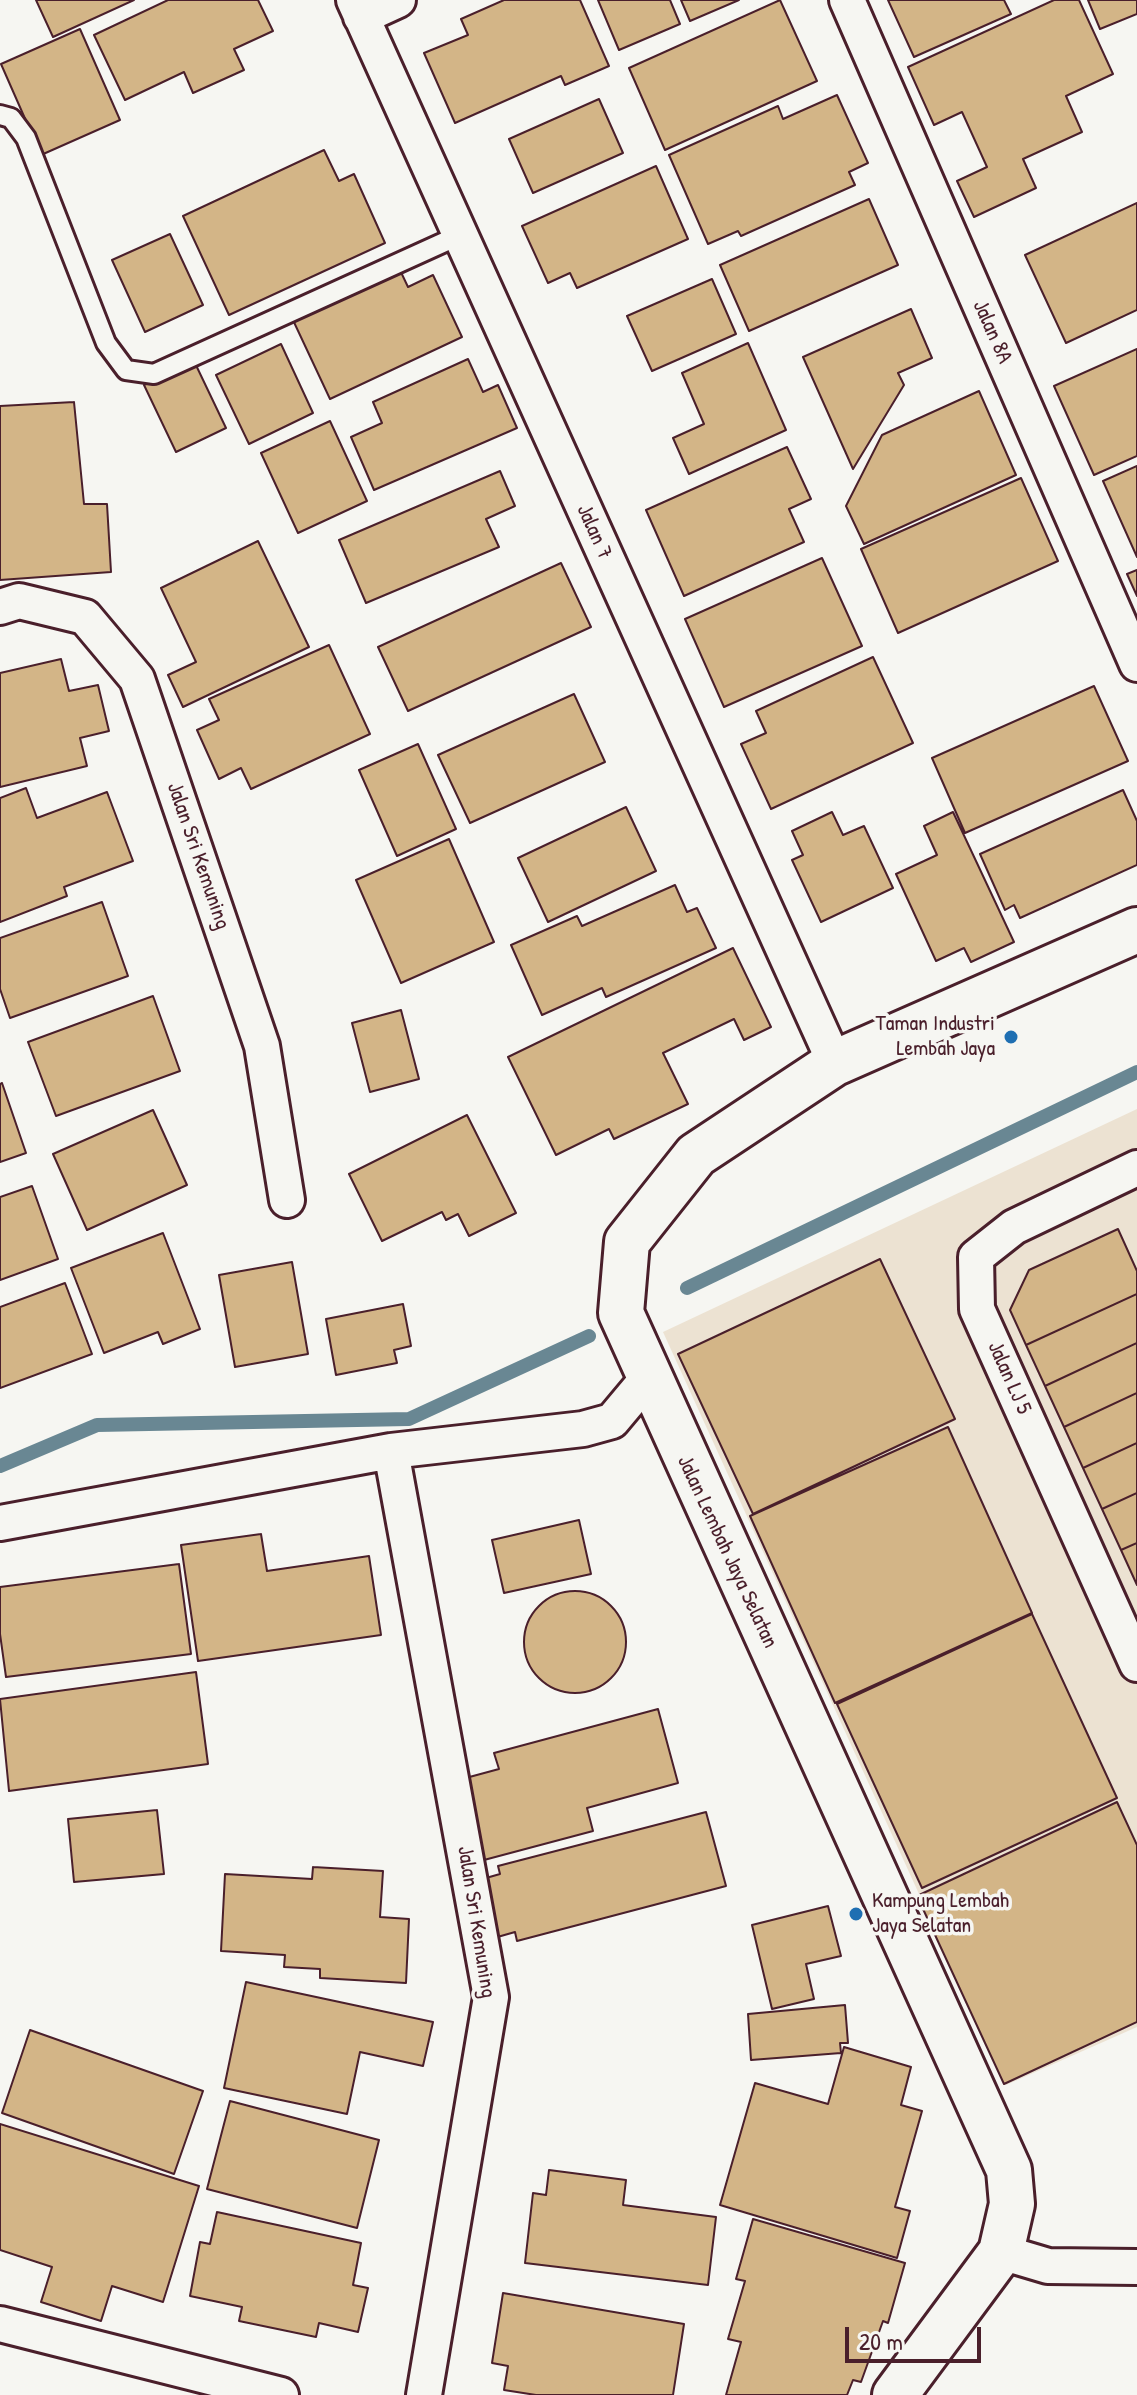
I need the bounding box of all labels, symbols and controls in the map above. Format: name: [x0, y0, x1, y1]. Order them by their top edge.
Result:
street label: Jalan 8A: [966, 296, 1018, 368]
street label: Jalan 7: [570, 501, 618, 563]
street label: Jalan Sri Kemuning: [161, 779, 235, 933]
place label: Taman Industri Lembah Jaya: [876, 1011, 995, 1062]
marker: Taman Industri Lembah Jaya: [1002, 1028, 1020, 1046]
street label: Jalan LJ 5: [981, 1337, 1037, 1419]
street label: Jalan Lembah Jaya Selatan: [671, 1452, 783, 1652]
street label: Jalan Sri Kemuning: [451, 1844, 501, 2000]
place label: Kampung Lembah Jaya Selatan: [872, 1888, 1009, 1940]
marker: Kampung Lembah Jaya Selatan: [847, 1905, 865, 1923]
scale bar: [849, 2311, 985, 2361]
text: 20 m: [859, 2325, 903, 2357]

